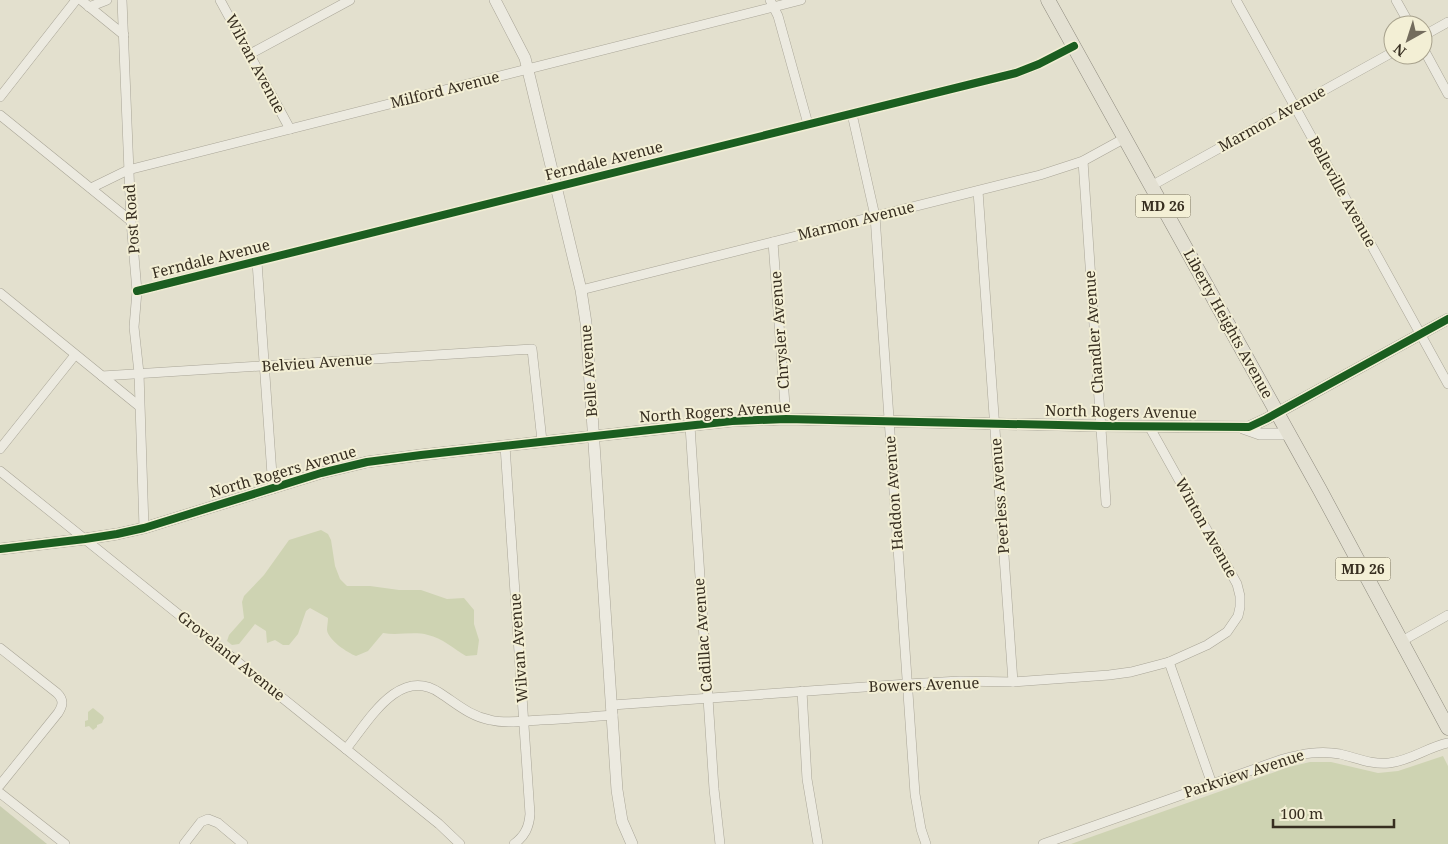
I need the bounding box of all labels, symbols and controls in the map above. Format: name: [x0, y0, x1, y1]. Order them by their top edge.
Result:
street label: Wilvan Avenue: [221, 11, 290, 117]
north arrow: [1383, 15, 1433, 65]
text: N: [1389, 40, 1410, 61]
street label: Milford Avenue: [388, 66, 501, 112]
street label: Marmon Avenue: [1214, 80, 1329, 156]
street label: Belleville Avenue: [1304, 133, 1382, 250]
street label: Ferndale Avenue: [543, 136, 665, 184]
street label: Post Road: [119, 184, 143, 255]
road number: MD 26: [1136, 195, 1190, 218]
street label: Marmon Avenue: [795, 196, 916, 244]
street label: Ferndale Avenue: [150, 234, 272, 282]
street label: Liberty Heights Avenue: [1179, 245, 1278, 402]
street label: Chrysler Avenue: [765, 270, 793, 390]
street label: Chandler Avenue: [1079, 270, 1107, 394]
street label: Belle Avenue: [575, 324, 601, 418]
street label: Belvieu Avenue: [261, 348, 373, 376]
street label: North Rogers Avenue: [639, 396, 791, 426]
street label: North Rogers Avenue: [1045, 400, 1197, 422]
street label: Haddon Avenue: [879, 435, 907, 551]
street label: Peerless Avenue: [985, 438, 1013, 555]
street label: North Rogers Avenue: [207, 441, 358, 502]
street label: Winton Avenue: [1171, 474, 1243, 581]
road number: MD 26: [1336, 558, 1390, 580]
street label: Cadillac Avenue: [688, 577, 716, 693]
street label: Wilvan Avenue: [504, 593, 532, 703]
street label: Groveland Avenue: [174, 606, 289, 705]
street label: Bowers Avenue: [868, 672, 980, 696]
street label: Parkview Avenue: [1181, 744, 1306, 802]
scale bar: [1273, 796, 1394, 828]
text: 100 m: [1280, 803, 1323, 823]

